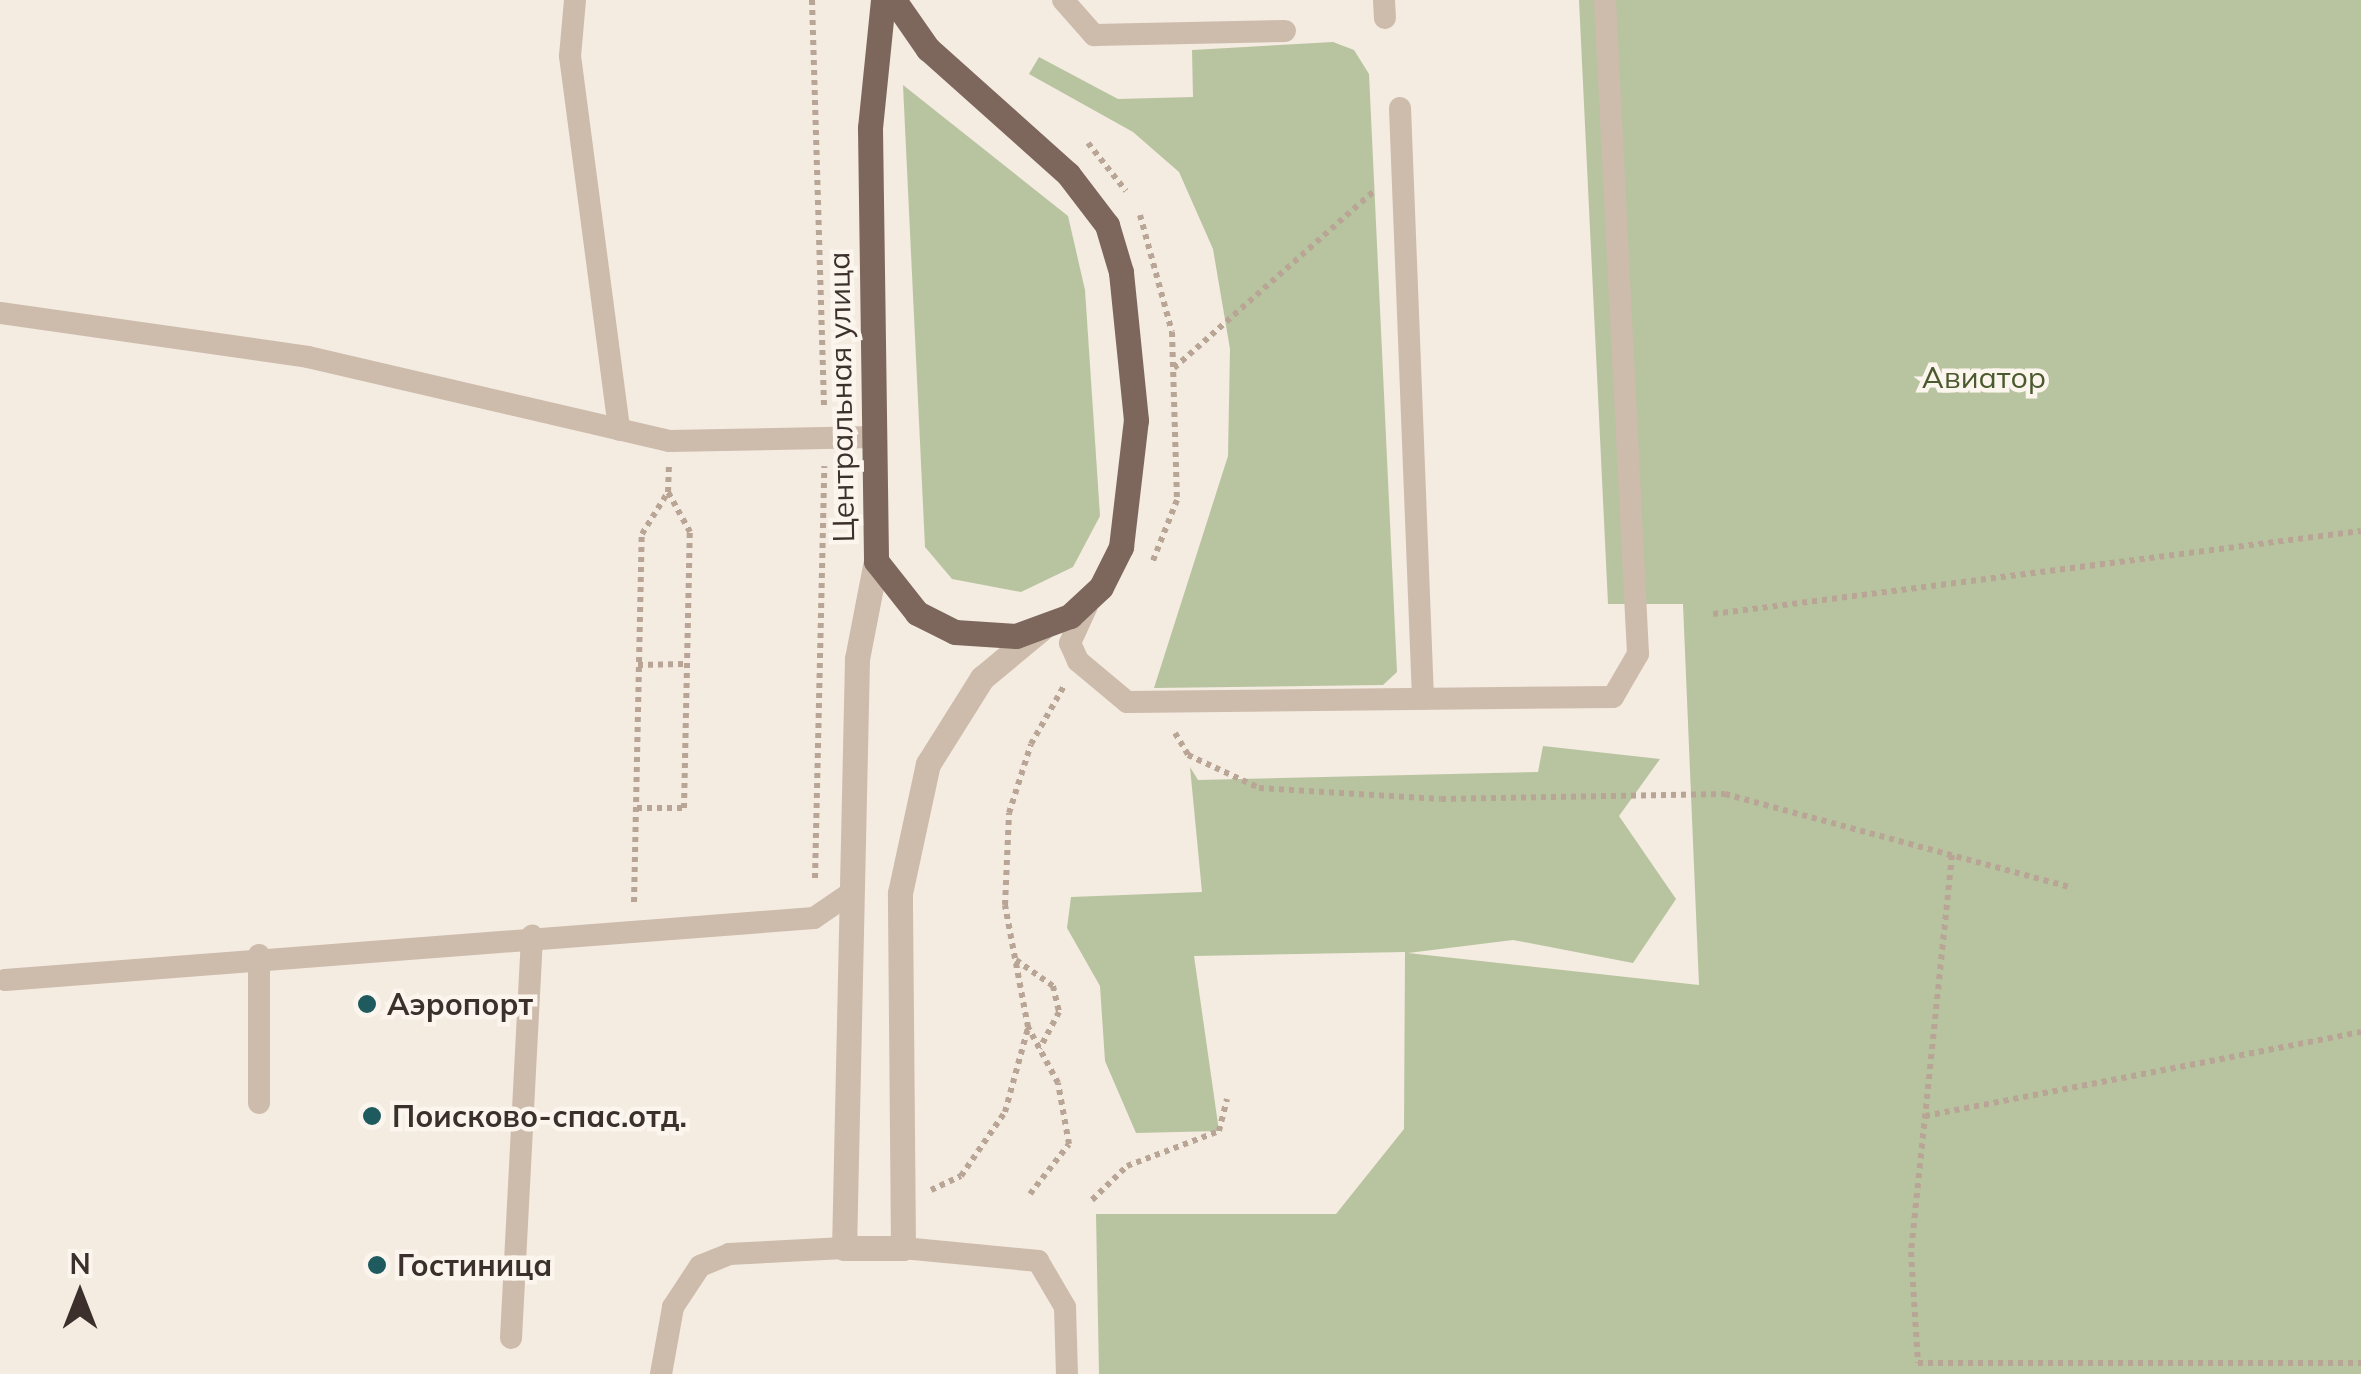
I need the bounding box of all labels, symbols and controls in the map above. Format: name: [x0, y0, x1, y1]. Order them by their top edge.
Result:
street label: Центральная улица: [820, 251, 862, 543]
park label: Авиатор: [1922, 359, 2046, 395]
place label: Аэропорт: [387, 986, 533, 1022]
marker: Аэропорт: [356, 993, 378, 1015]
place label: Поисково-спас.отд.: [392, 1098, 687, 1134]
marker: Поисково-спас.отд.: [361, 1105, 383, 1127]
north arrow: [30, 1244, 130, 1344]
text: N: [69, 1246, 91, 1281]
place label: Гостиница: [397, 1247, 552, 1283]
marker: Гостиница: [366, 1254, 388, 1276]

